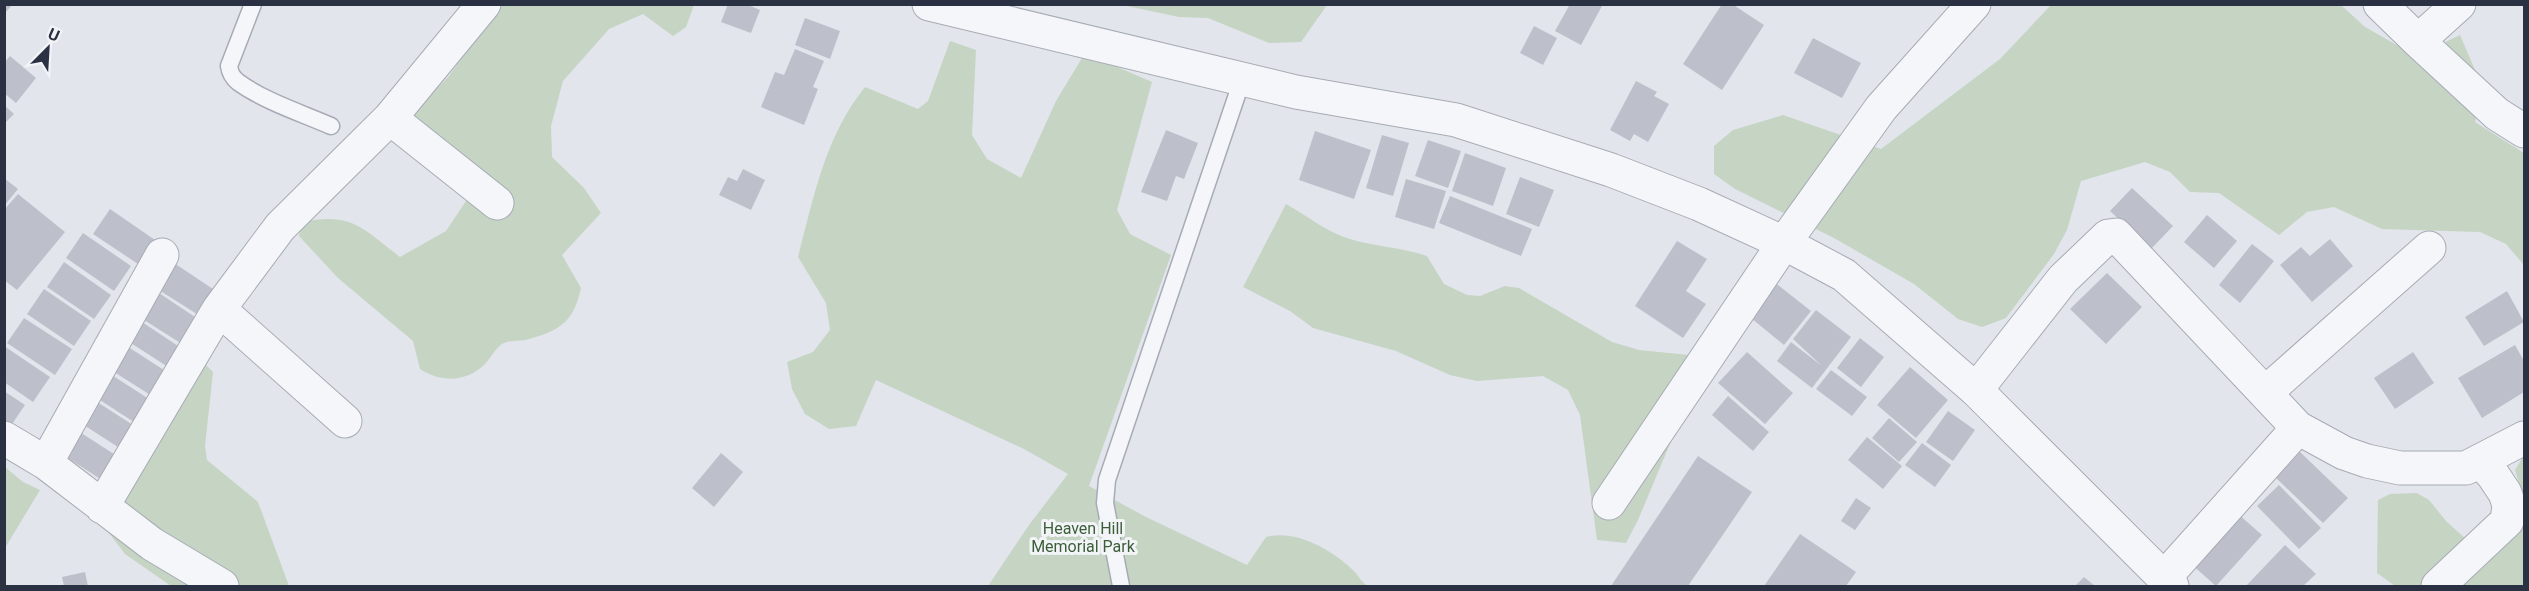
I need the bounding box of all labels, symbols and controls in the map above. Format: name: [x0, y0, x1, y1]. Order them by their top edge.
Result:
north arrow: [18, 18, 78, 78]
text: U: [45, 24, 63, 46]
park label: Heaven Hill Memorial Park: [1031, 519, 1136, 556]

